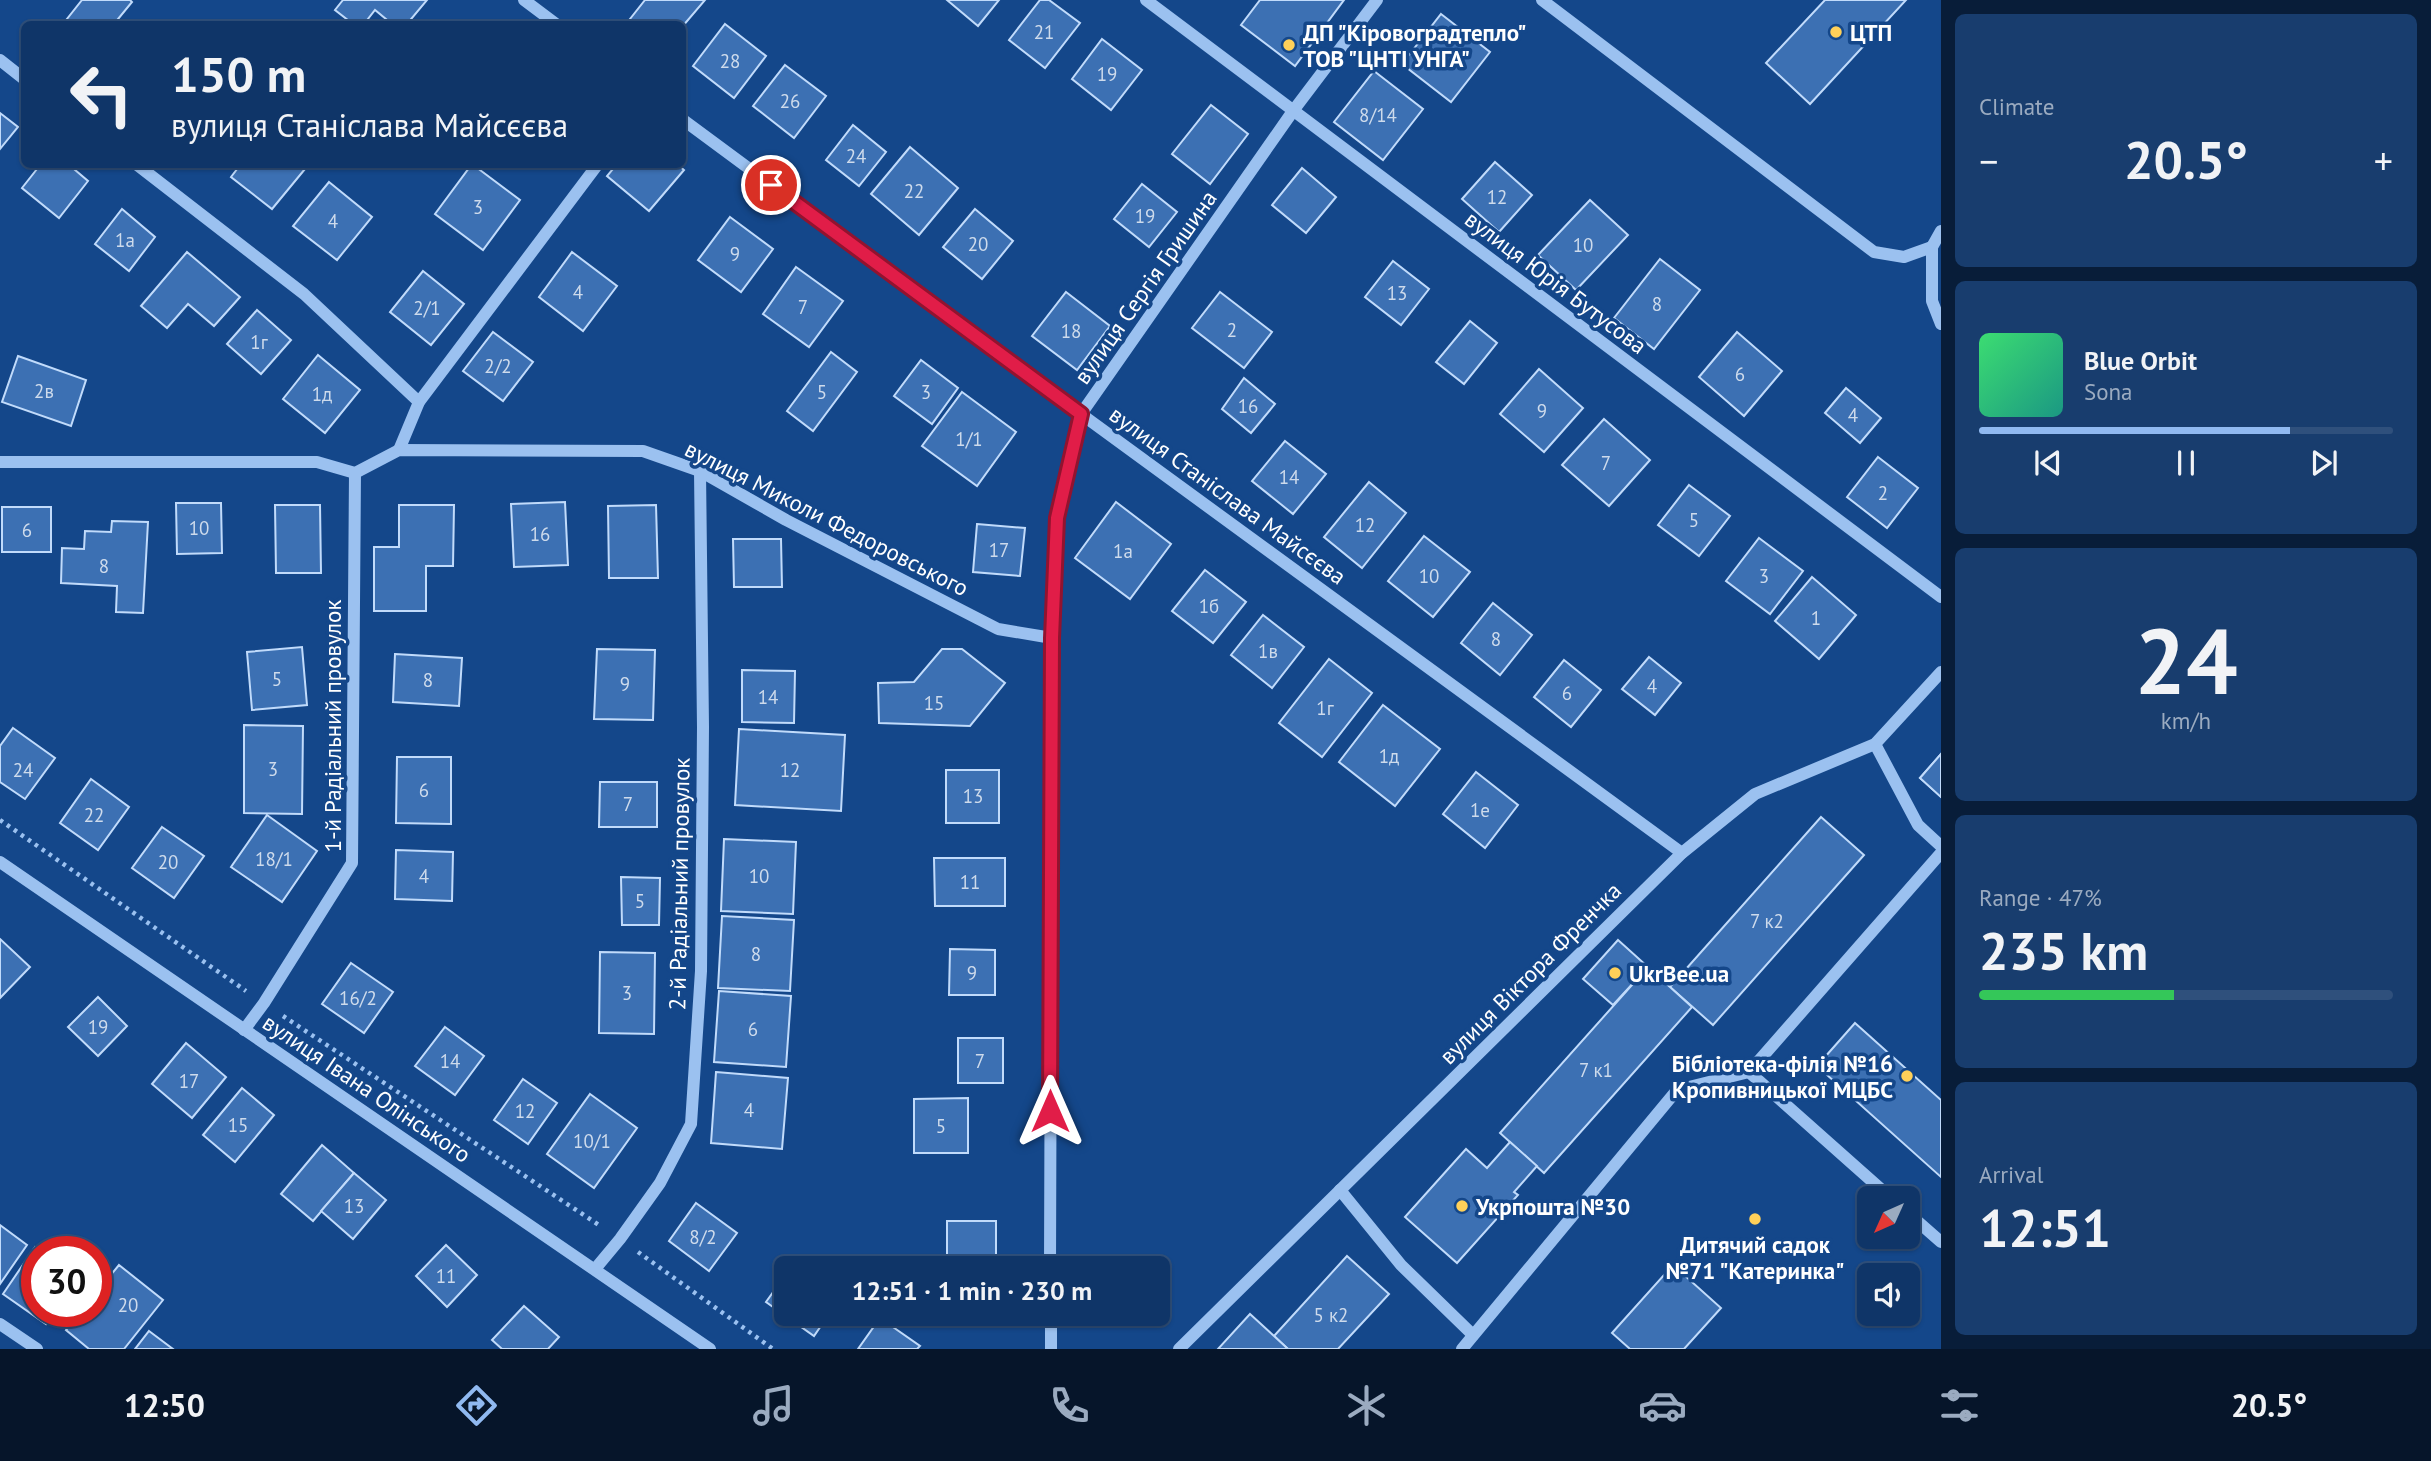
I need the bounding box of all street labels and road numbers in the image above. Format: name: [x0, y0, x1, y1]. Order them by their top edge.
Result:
street label: вулиця Сергія Гришина: [1067, 185, 1223, 389]
street label: вулиця Юрія Бутусова: [1459, 204, 1653, 360]
street label: вулиця Станіслава Майсєєва: [1104, 399, 1352, 591]
street label: вулиця Миколи Федоровського: [680, 434, 974, 602]
street label: 1-й Радіальний провулок: [318, 600, 347, 852]
street label: 2-й Радіальний провулок: [662, 757, 696, 1011]
street label: вулиця Віктора Френчка: [1433, 876, 1627, 1070]
street label: вулиця Івана Олінського: [257, 1007, 477, 1169]

